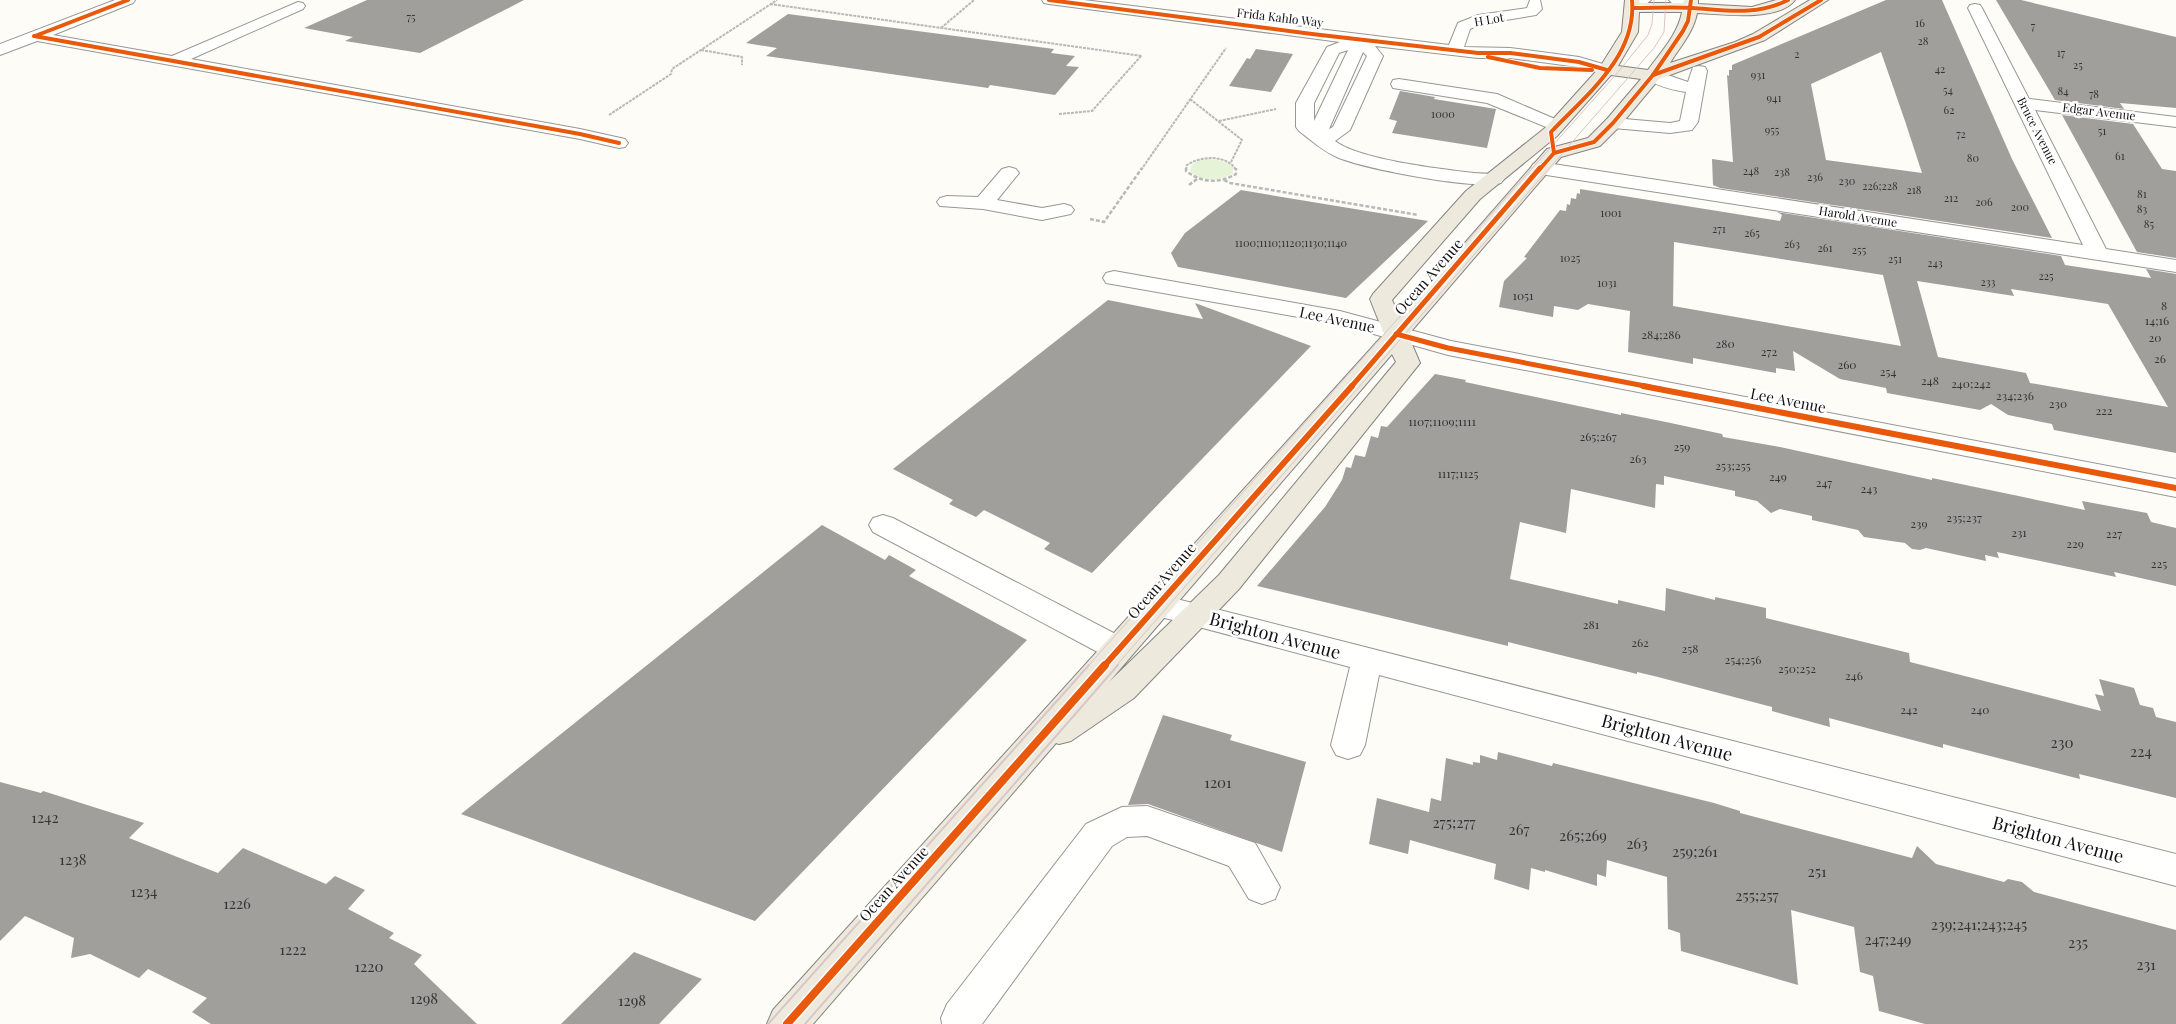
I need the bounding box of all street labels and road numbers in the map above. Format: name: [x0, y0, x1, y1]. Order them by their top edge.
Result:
street label: Frida Kahlo Way: [1236, 4, 1324, 30]
street label: H Lot: [1473, 8, 1506, 29]
street label: Bruce Avenue: [2014, 94, 2062, 167]
street label: Edgar Avenue: [2062, 99, 2137, 123]
street label: Harold Avenue: [1818, 202, 1898, 230]
street label: Ocean Avenue: [1389, 234, 1467, 319]
street label: Lee Avenue: [1298, 301, 1377, 337]
street label: Lee Avenue: [1749, 383, 1828, 417]
street label: Ocean Avenue: [1122, 538, 1200, 623]
street label: Brighton Avenue: [1207, 606, 1343, 664]
street label: Brighton Avenue: [1599, 708, 1735, 766]
street label: Brighton Avenue: [1990, 810, 2126, 868]
street label: Ocean Avenue: [854, 841, 933, 925]

